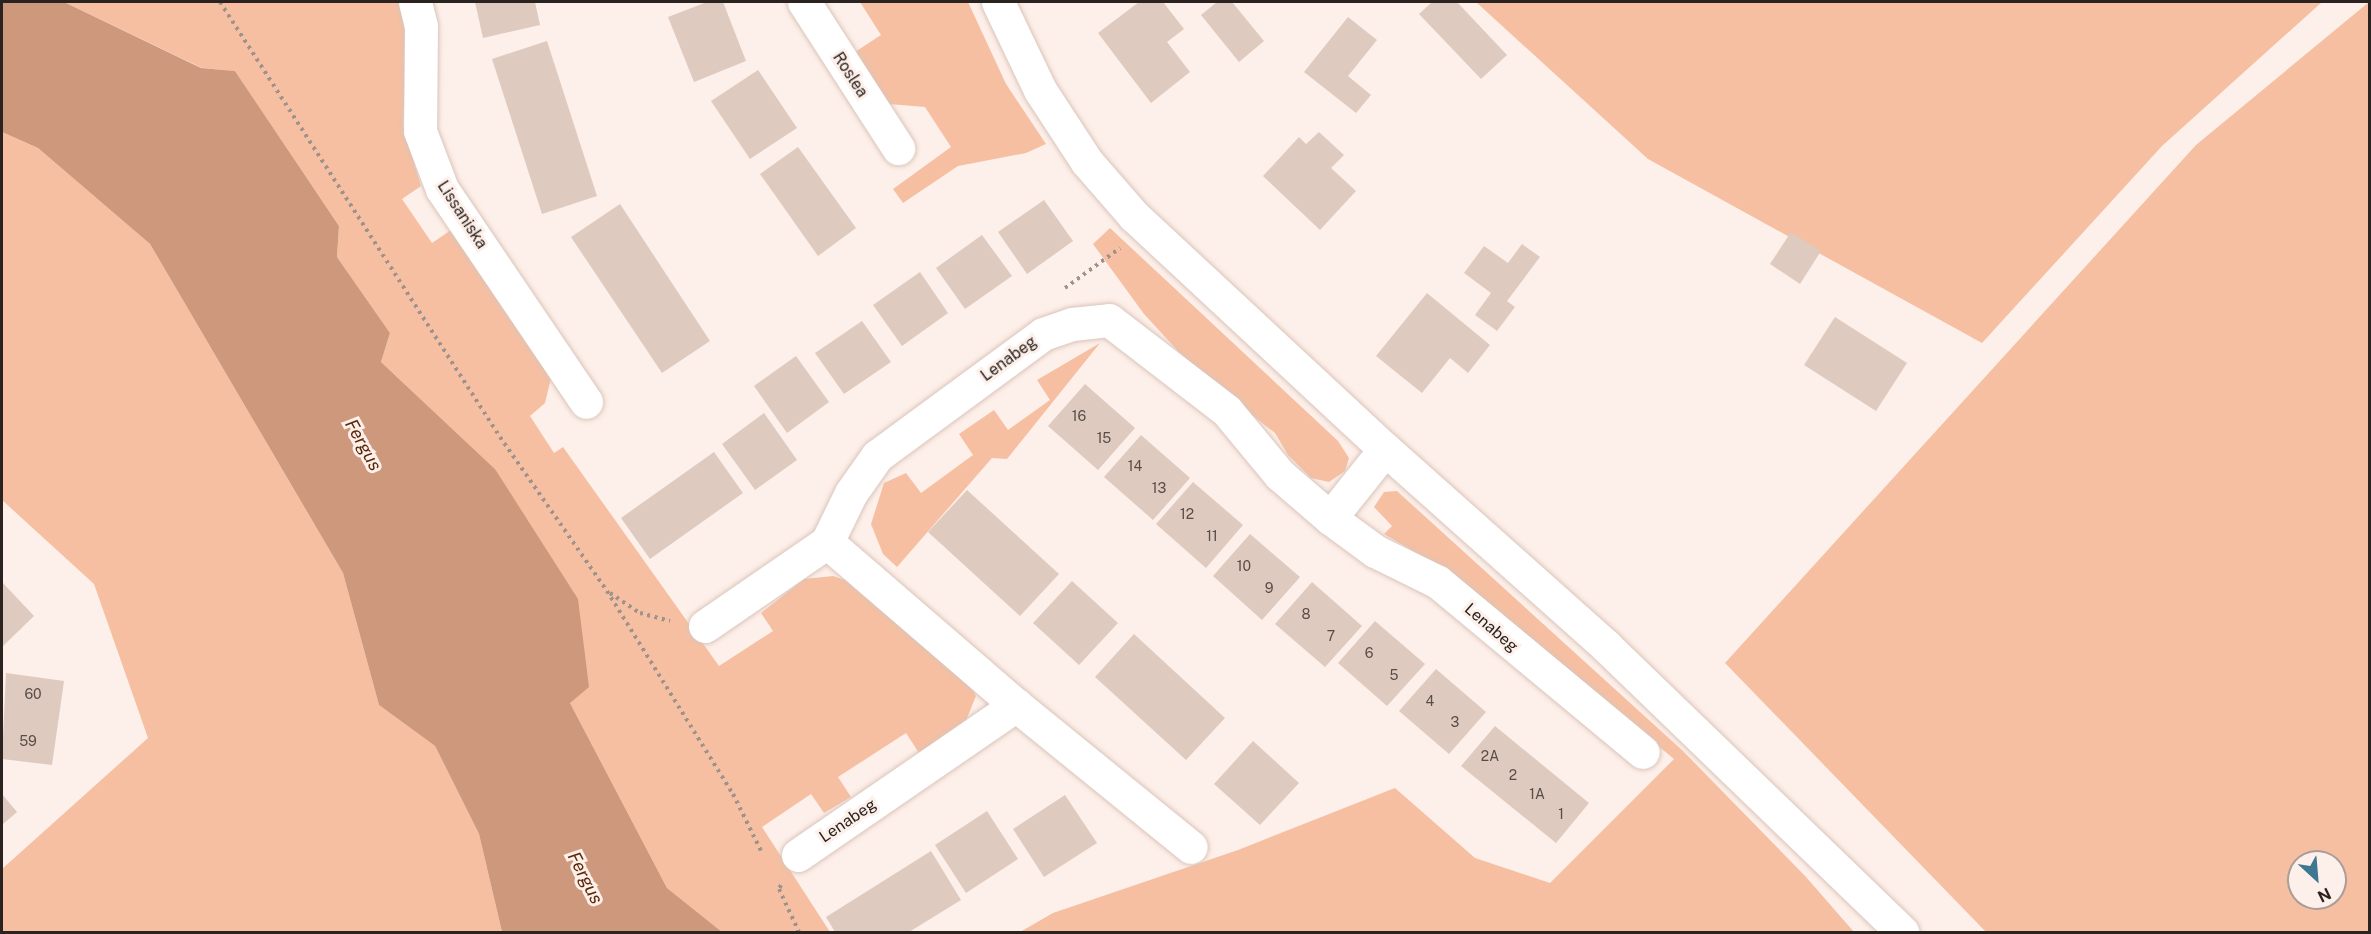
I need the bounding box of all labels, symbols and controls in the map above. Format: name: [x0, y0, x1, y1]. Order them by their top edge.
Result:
street label: Roslea: [828, 49, 872, 101]
street label: Lissaniska: [433, 177, 491, 253]
street label: Lenabeg: [977, 332, 1041, 386]
house number: 16: [1072, 408, 1086, 424]
water label: Fergus: [340, 415, 386, 475]
house number: 15: [1097, 430, 1111, 446]
house number: 14: [1128, 458, 1142, 474]
house number: 13: [1152, 480, 1166, 496]
house number: 12: [1180, 506, 1194, 522]
house number: 11: [1206, 528, 1218, 544]
house number: 10: [1237, 558, 1251, 574]
house number: 9: [1265, 580, 1273, 596]
street label: Lenabeg: [1460, 600, 1522, 656]
house number: 8: [1301, 606, 1311, 622]
house number: 7: [1327, 628, 1335, 644]
house number: 6: [1365, 645, 1373, 661]
house number: 5: [1390, 667, 1398, 683]
house number: 60: [24, 686, 42, 702]
house number: 4: [1426, 693, 1434, 709]
house number: 3: [1451, 714, 1459, 730]
house number: 59: [19, 733, 37, 749]
house number: 2A: [1481, 748, 1499, 764]
house number: 2: [1509, 767, 1517, 783]
house number: 1A: [1529, 786, 1545, 802]
street label: Lenabeg: [816, 795, 880, 847]
house number: 1: [1558, 806, 1564, 822]
water label: Fergus: [563, 848, 607, 908]
north arrow: [2287, 850, 2347, 910]
text: N: [2314, 884, 2334, 906]

